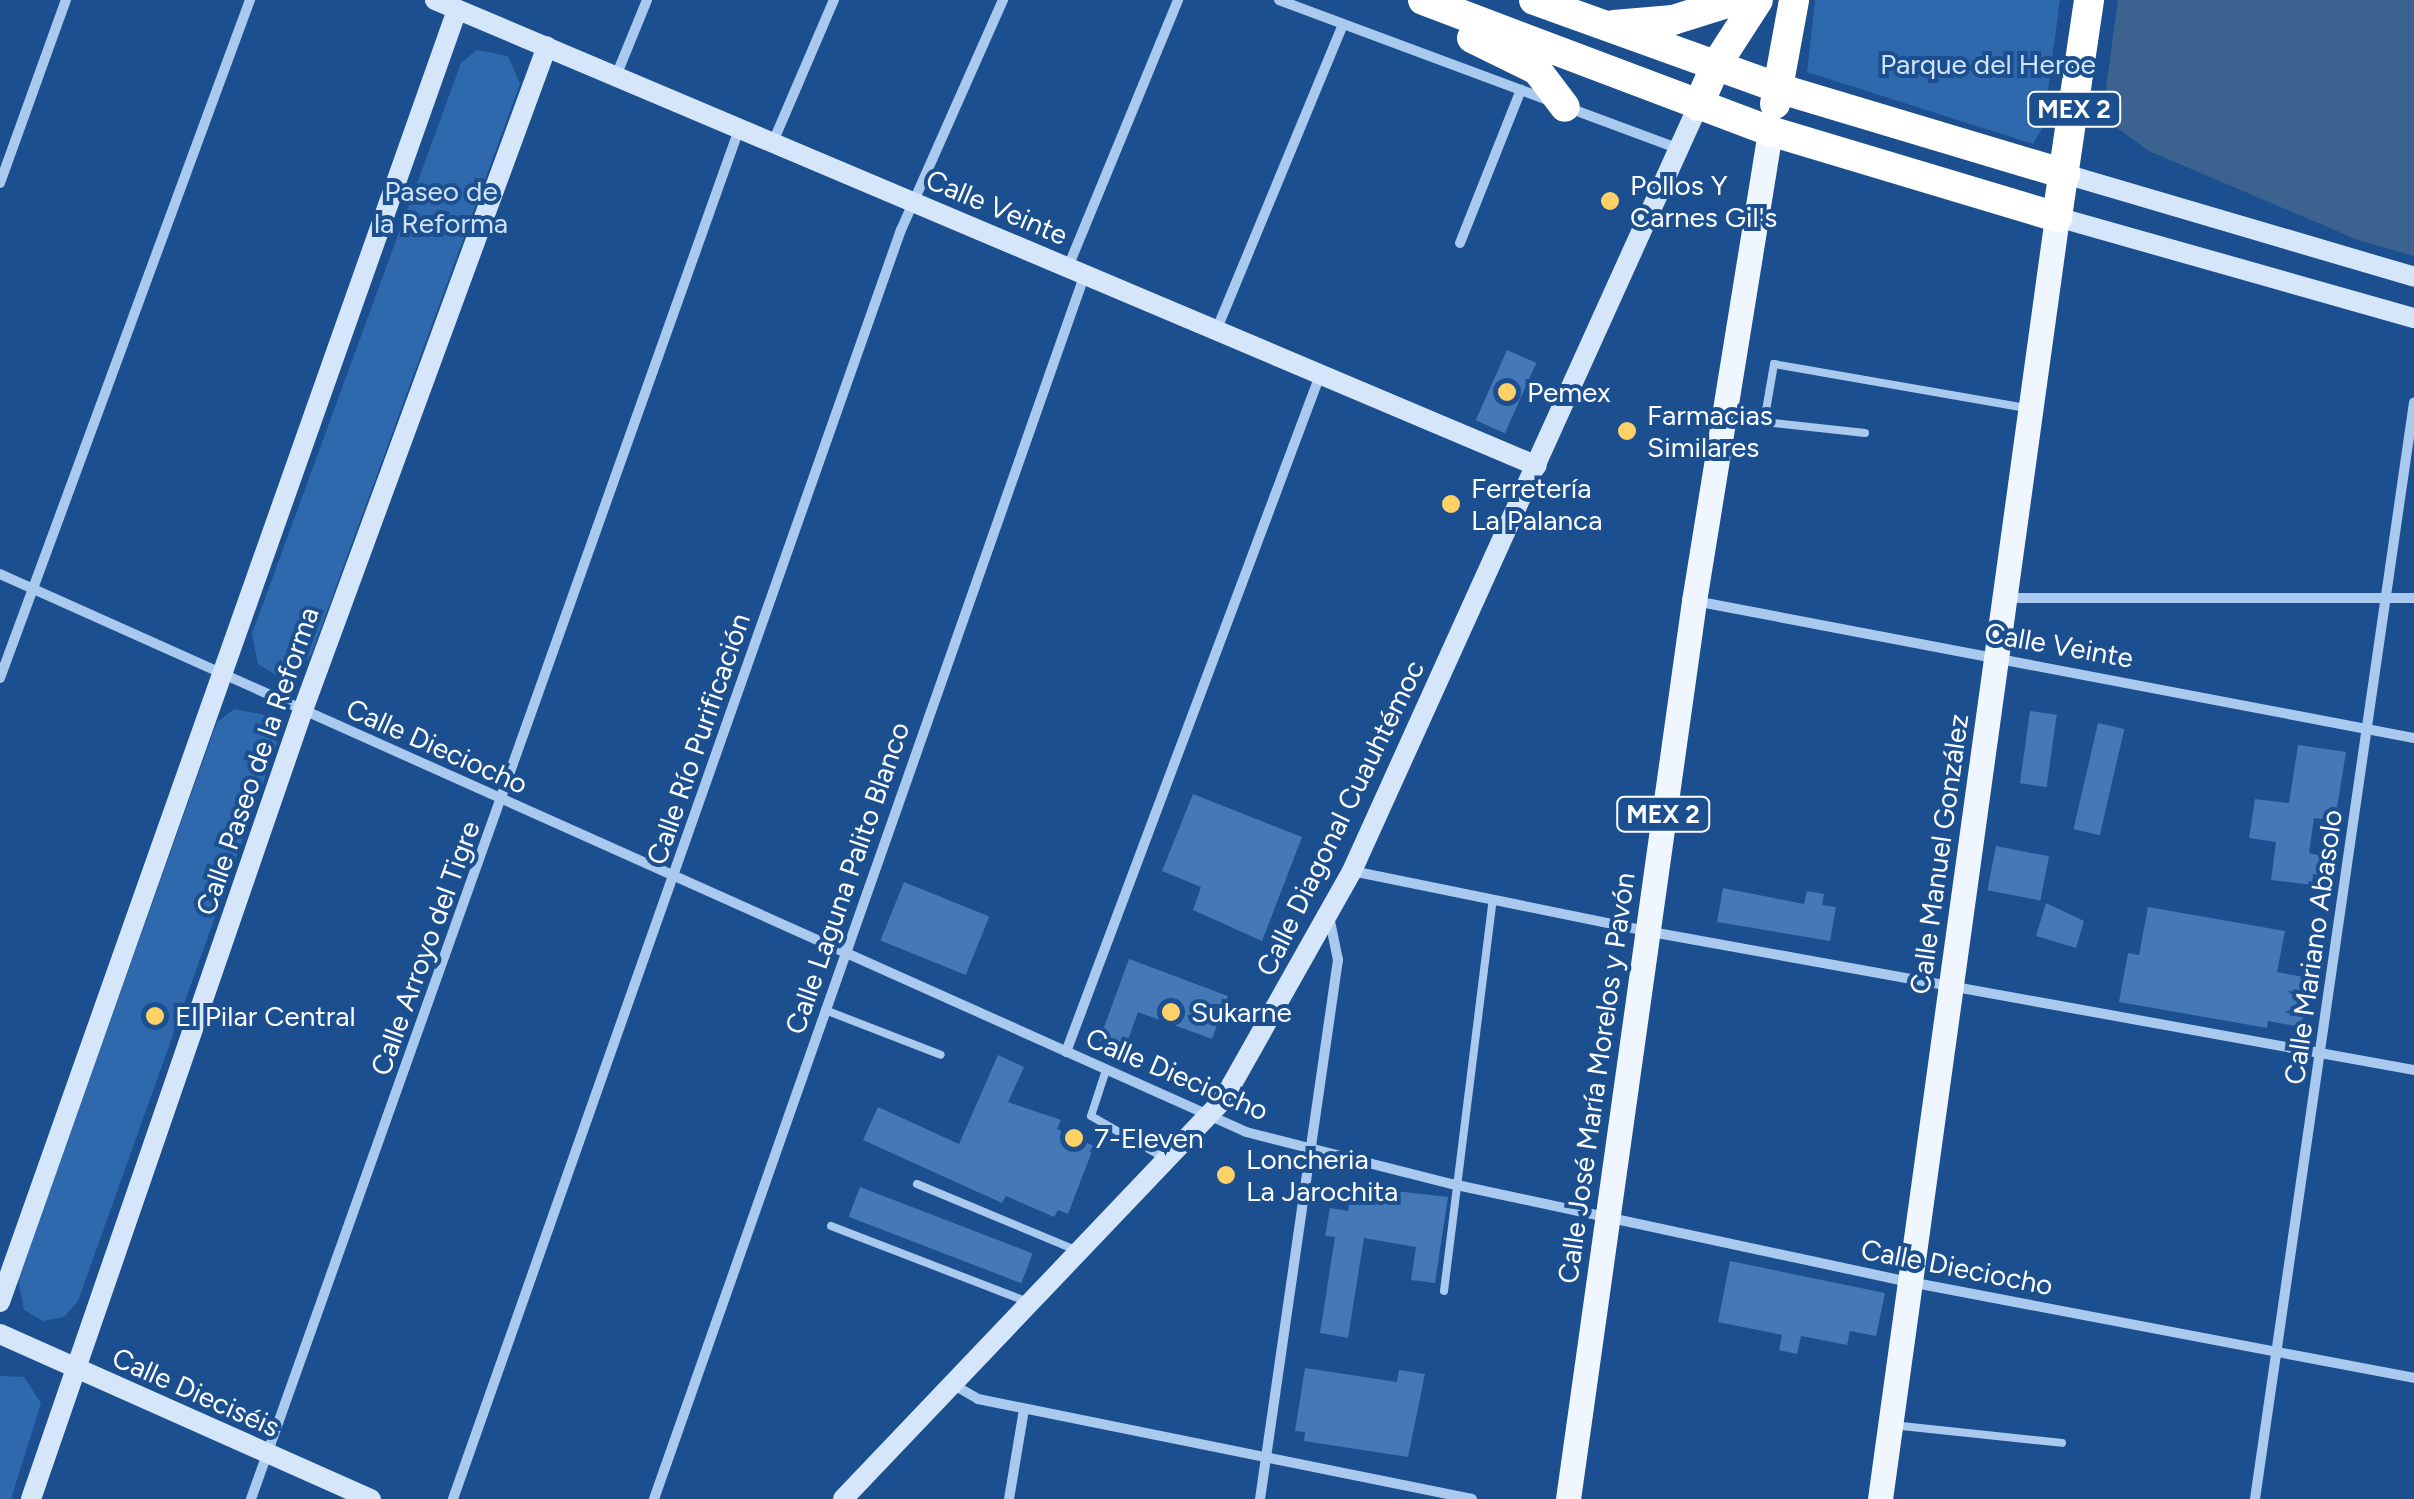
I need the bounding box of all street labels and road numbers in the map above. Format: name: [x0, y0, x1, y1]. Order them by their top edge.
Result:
road number: MEX 2: [2026, 89, 2122, 129]
street label: Calle Veinte: [921, 162, 1073, 252]
street label: Calle Paseo de la Reforma: [188, 603, 326, 919]
street label: Calle Río Purificación: [639, 609, 757, 869]
street label: Calle Veinte: [1982, 615, 2136, 675]
street label: Calle Diagonal Cuauhtémoc: [1249, 655, 1431, 981]
street label: Calle Dieciocho: [341, 691, 533, 801]
street label: Calle Manuel González: [1903, 712, 1975, 996]
street label: Calle Laguna Palito Blanco: [778, 718, 916, 1038]
road number: MEX 2: [1616, 794, 1710, 834]
street label: Calle Mariano Abasolo: [2277, 807, 2349, 1087]
street label: Calle Arroyo del Tigre: [363, 816, 487, 1080]
street label: Calle José María Morelos y Pavón: [1550, 870, 1642, 1286]
street label: Calle Dieciocho: [1081, 1020, 1273, 1128]
street label: Calle Dieciocho: [1858, 1232, 2056, 1302]
street label: Calle Dieciséis: [107, 1340, 285, 1444]

